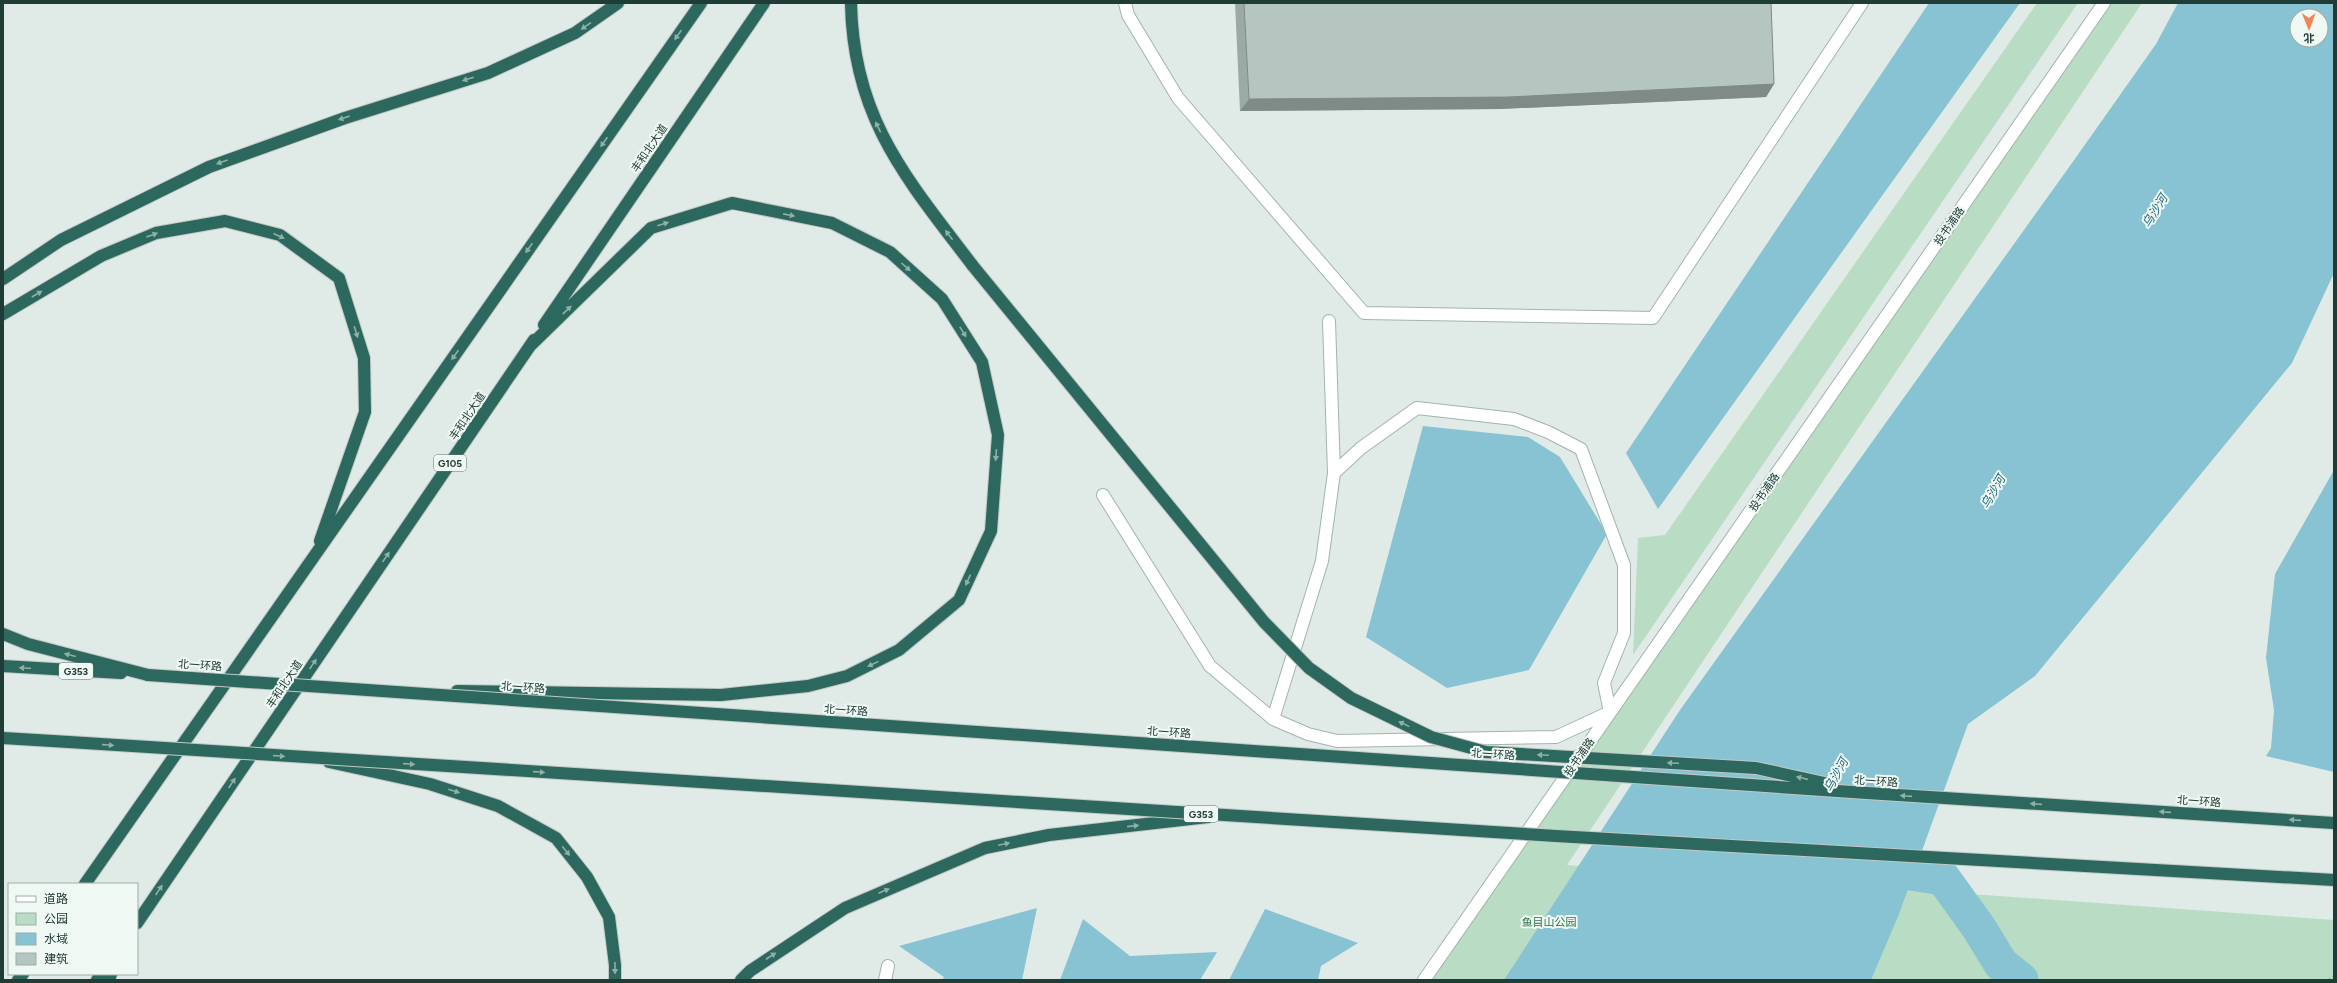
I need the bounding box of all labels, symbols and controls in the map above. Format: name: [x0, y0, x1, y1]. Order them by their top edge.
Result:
north arrow: [2289, 8, 2329, 48]
one-way arrow: [581, 22, 591, 30]
one-way arrow: [674, 30, 682, 40]
text: 北: [2304, 31, 2315, 44]
one-way arrow: [462, 76, 474, 82]
one-way arrow: [338, 115, 350, 121]
one-way arrow: [875, 121, 881, 132]
street label: 丰和北大道: [629, 122, 670, 175]
one-way arrow: [600, 136, 608, 147]
one-way arrow: [215, 159, 227, 165]
water label: 乌沙河: [2140, 190, 2172, 230]
street label: 投书浦路: [1931, 205, 1967, 248]
one-way arrow: [783, 212, 795, 218]
one-way arrow: [658, 221, 670, 227]
one-way arrow: [945, 229, 953, 240]
one-way arrow: [147, 232, 159, 238]
one-way arrow: [273, 233, 285, 239]
one-way arrow: [525, 243, 533, 253]
one-way arrow: [901, 262, 911, 272]
one-way arrow: [31, 290, 43, 297]
one-way arrow: [562, 305, 572, 315]
one-way arrow: [353, 326, 359, 338]
one-way arrow: [959, 327, 967, 337]
one-way arrow: [451, 350, 459, 360]
street label: 丰和北大道: [447, 390, 488, 443]
one-way arrow: [993, 449, 1000, 461]
road number: G105: [434, 455, 466, 471]
street label: 投书浦路: [1746, 471, 1782, 514]
water label: 乌沙河: [1978, 471, 2009, 511]
one-way arrow: [383, 551, 390, 562]
one-way arrow: [965, 574, 971, 585]
one-way arrow: [64, 651, 76, 657]
street label: 北一环路: [178, 657, 222, 674]
street label: 丰和北大道: [264, 658, 305, 711]
one-way arrow: [309, 659, 317, 669]
one-way arrow: [867, 661, 878, 667]
road number: G353: [59, 663, 93, 679]
one-way arrow: [19, 664, 31, 671]
street label: 北一环路: [501, 679, 545, 696]
street label: 北一环路: [824, 702, 868, 719]
one-way arrow: [1399, 721, 1410, 727]
street label: 北一环路: [1147, 724, 1191, 741]
street label: 投书浦路: [1561, 736, 1597, 779]
one-way arrow: [102, 741, 114, 748]
street label: 北一环路: [1471, 746, 1515, 763]
one-way arrow: [273, 752, 285, 759]
one-way arrow: [1537, 752, 1549, 759]
water label: 乌沙河: [1821, 754, 1852, 794]
one-way arrow: [403, 760, 415, 767]
one-way arrow: [1667, 760, 1679, 767]
one-way arrow: [533, 769, 546, 775]
street label: 北一环路: [1854, 773, 1898, 790]
one-way arrow: [1796, 775, 1808, 781]
one-way arrow: [228, 778, 236, 788]
one-way arrow: [448, 788, 460, 794]
one-way arrow: [1900, 792, 1912, 799]
street label: 北一环路: [2177, 793, 2221, 810]
one-way arrow: [2030, 800, 2042, 807]
road number: G353: [1184, 806, 1218, 822]
one-way arrow: [2159, 809, 2171, 816]
one-way arrow: [2289, 817, 2301, 824]
one-way arrow: [1127, 823, 1139, 829]
one-way arrow: [998, 841, 1011, 847]
one-way arrow: [562, 846, 571, 857]
legend: [8, 883, 138, 975]
one-way arrow: [155, 885, 163, 896]
one-way arrow: [878, 888, 890, 894]
text: 道路: [44, 892, 68, 906]
text: 公园: [44, 912, 68, 926]
park label: 鱼目山公园: [1522, 916, 1577, 929]
text: 水域: [44, 932, 68, 946]
text: 建筑: [44, 952, 68, 966]
one-way arrow: [766, 953, 777, 960]
one-way arrow: [612, 962, 618, 975]

